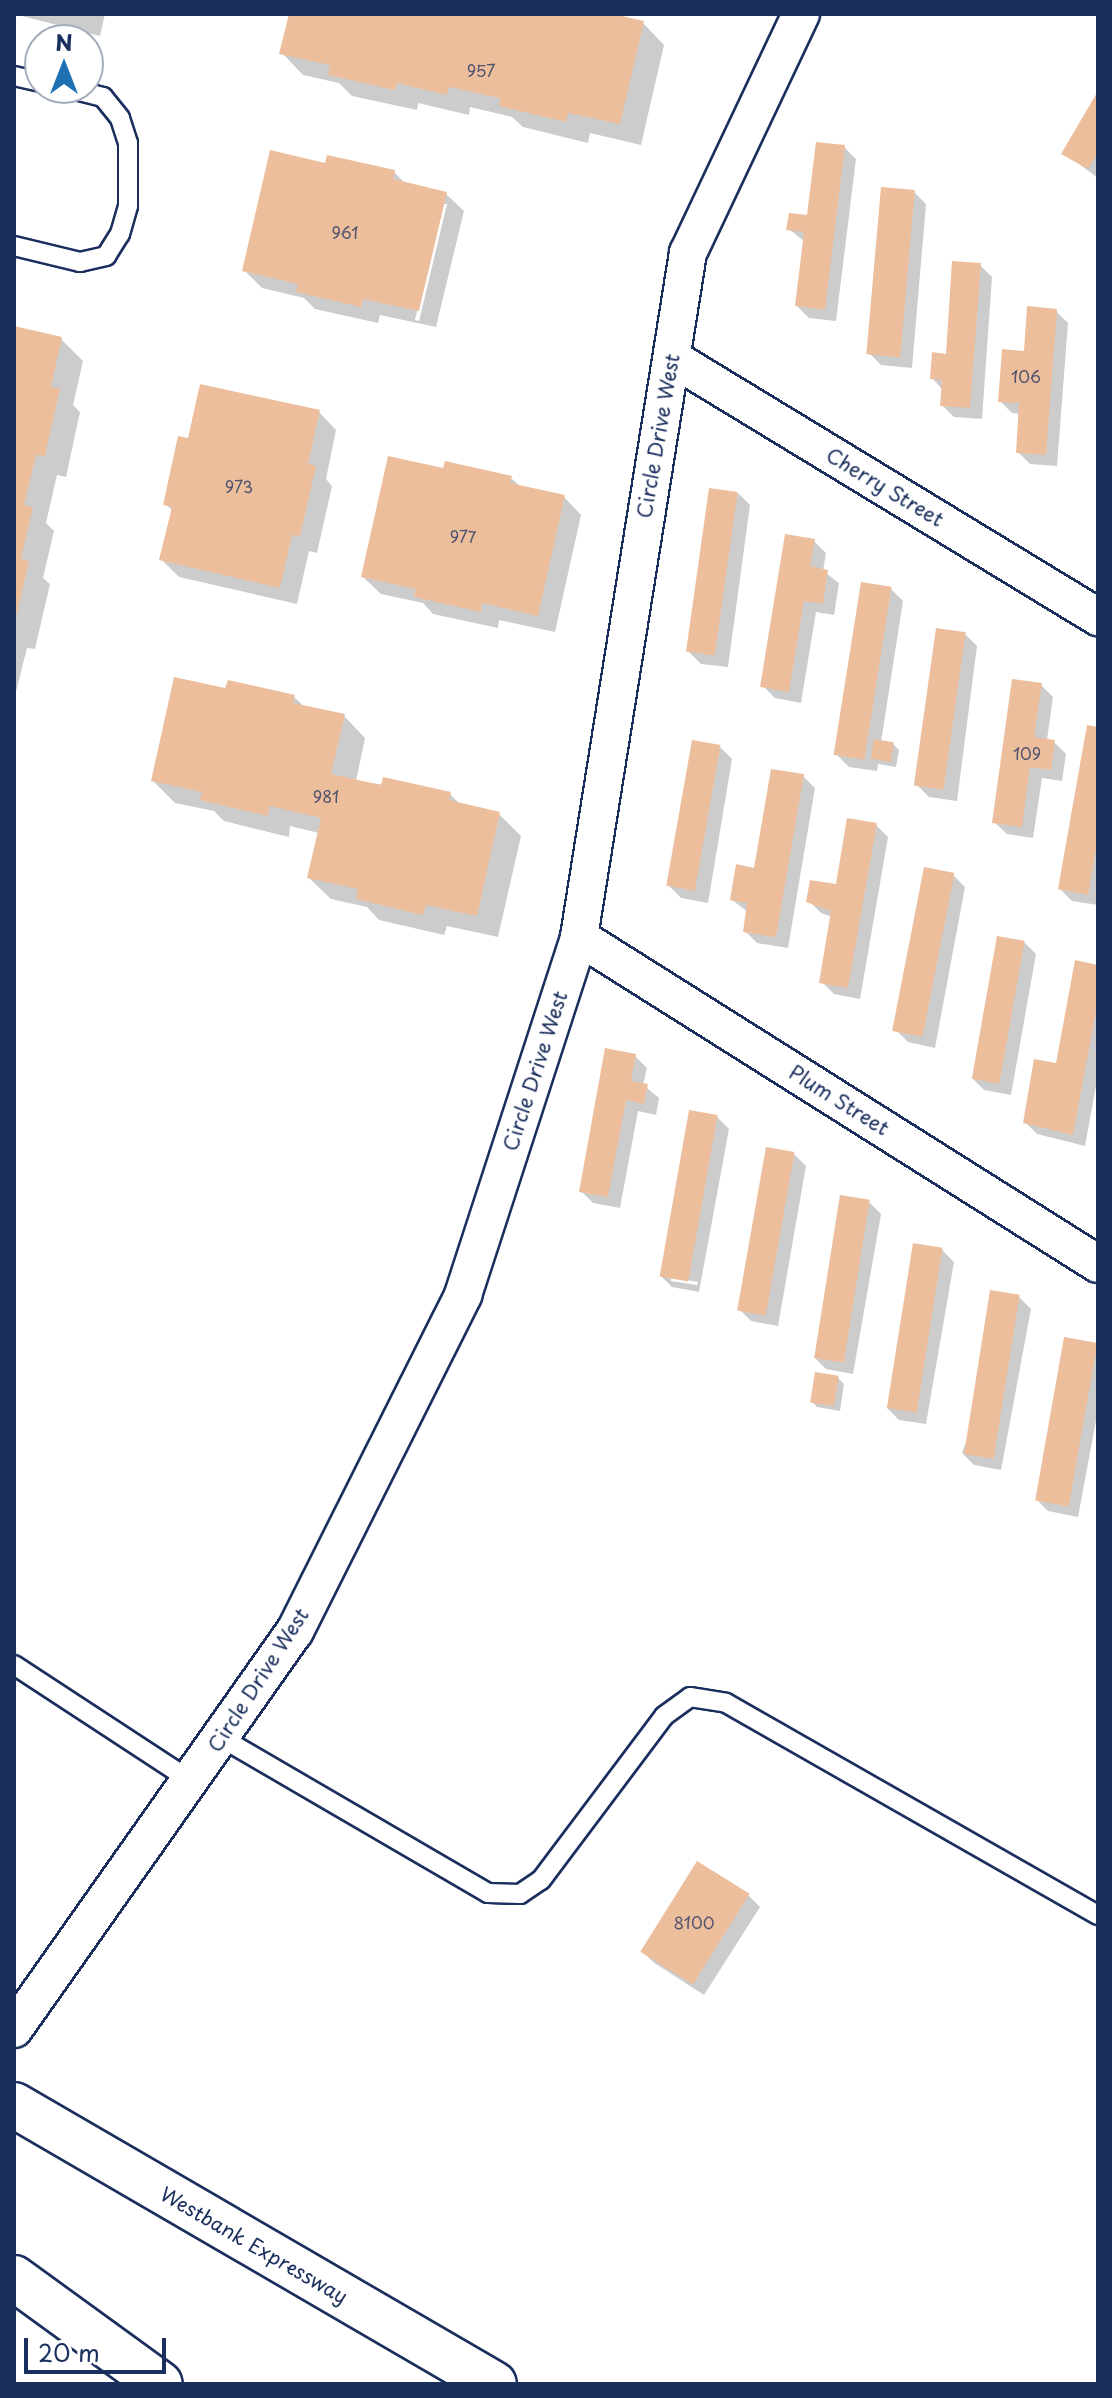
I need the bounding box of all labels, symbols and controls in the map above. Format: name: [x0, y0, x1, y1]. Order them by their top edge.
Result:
north arrow: [24, 24, 104, 104]
text: N: [55, 25, 73, 58]
house number: 957: [467, 60, 495, 80]
house number: 961: [332, 222, 358, 242]
street label: Circle Drive West: [632, 351, 684, 521]
house number: 106: [1011, 366, 1041, 386]
street label: Cherry Street: [822, 442, 948, 532]
house number: 973: [225, 476, 253, 496]
house number: 977: [450, 526, 476, 546]
house number: 109: [1013, 743, 1041, 763]
house number: 981: [313, 786, 339, 806]
street label: Circle Drive West: [498, 987, 572, 1155]
street label: Plum Street: [785, 1060, 893, 1140]
street label: Circle Drive West: [202, 1603, 314, 1757]
house number: 8100: [674, 1912, 714, 1932]
street label: Westbank Expressway: [155, 2181, 353, 2309]
scale bar: [28, 2322, 170, 2372]
text: 20 m: [38, 2334, 100, 2370]

